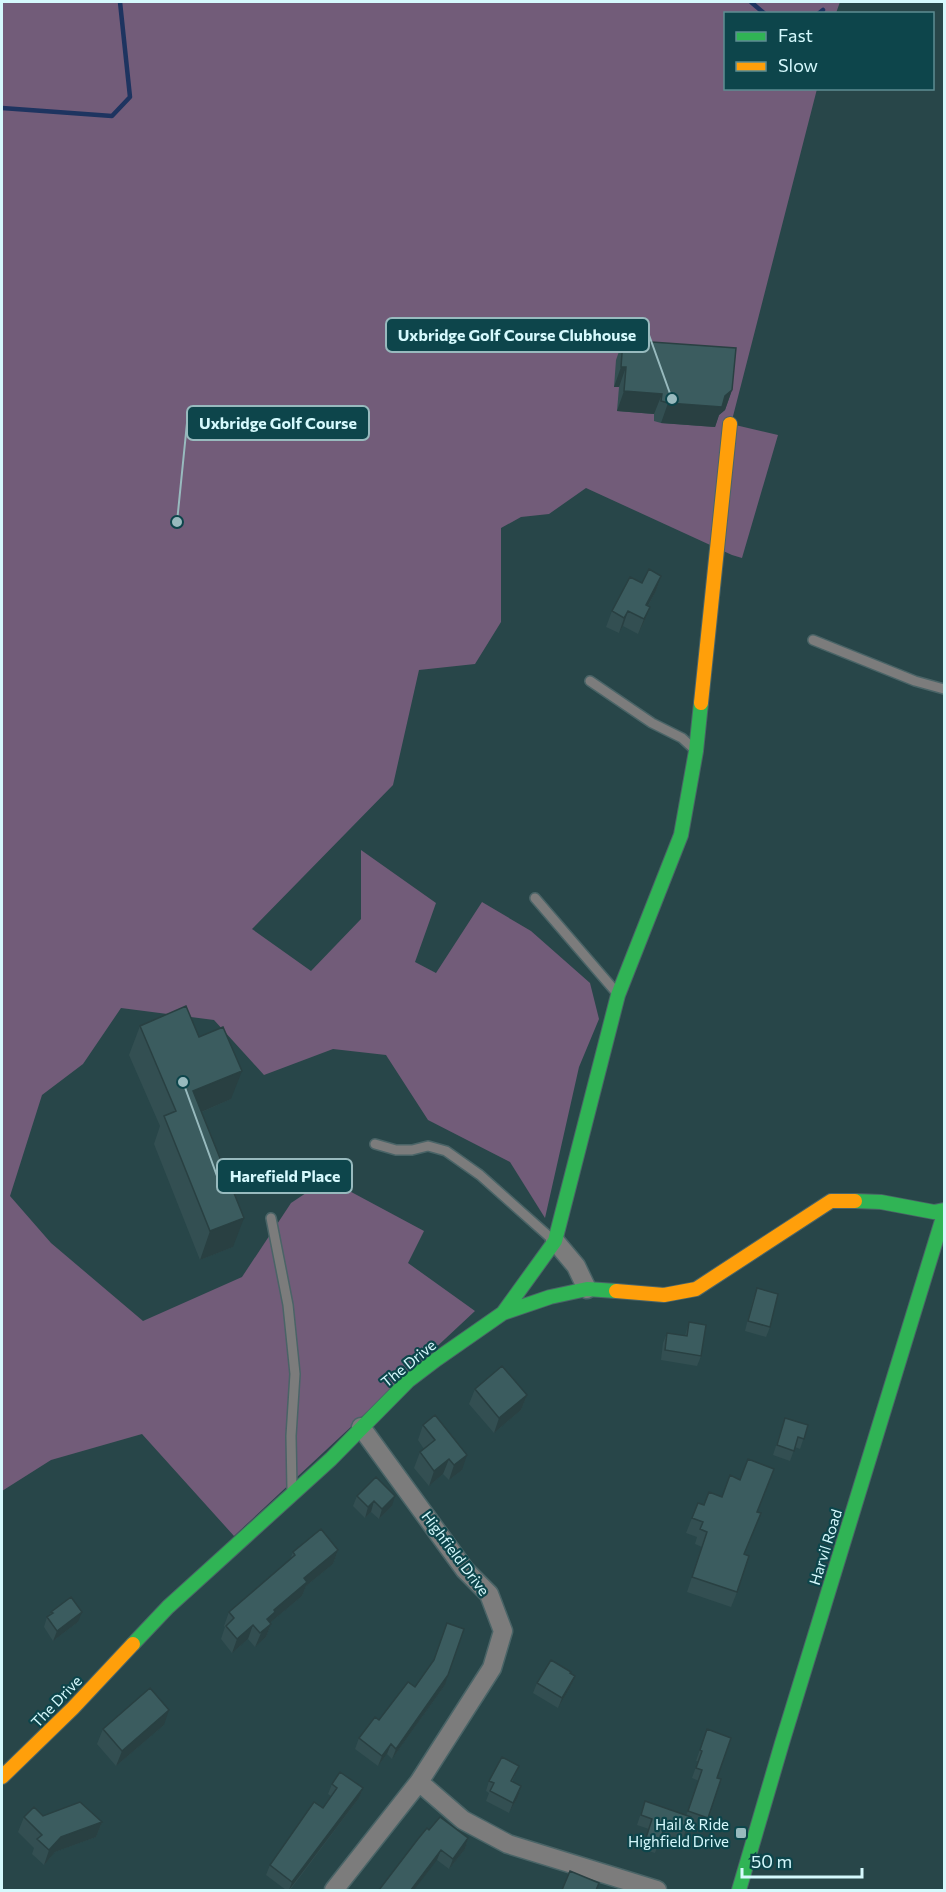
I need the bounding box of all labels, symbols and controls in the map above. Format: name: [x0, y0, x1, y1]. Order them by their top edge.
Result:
legend: [724, 12, 934, 90]
text: Fast: [778, 24, 813, 46]
text: Slow: [778, 54, 818, 76]
callout: Uxbridge Golf Course Clubhouse: [386, 318, 649, 352]
text: Uxbridge Golf Course Clubhouse: [398, 325, 636, 344]
callout: Uxbridge Golf Course: [187, 406, 369, 440]
text: Uxbridge Golf Course: [199, 413, 357, 432]
callout: Harefield Place: [217, 1159, 352, 1193]
text: Harefield Place: [230, 1166, 340, 1185]
street label: The Drive: [377, 1335, 439, 1391]
street label: Highfield Drive: [418, 1507, 494, 1599]
street label: Harvil Road: [805, 1507, 845, 1587]
street label: The Drive: [27, 1671, 85, 1731]
place label: Hail & Ride Highfield Drive: [628, 1815, 729, 1850]
marker: Hail & Ride Highfield Drive: [734, 1826, 748, 1840]
scale bar: [742, 1841, 862, 1879]
text: 50 m: [751, 1850, 792, 1872]

